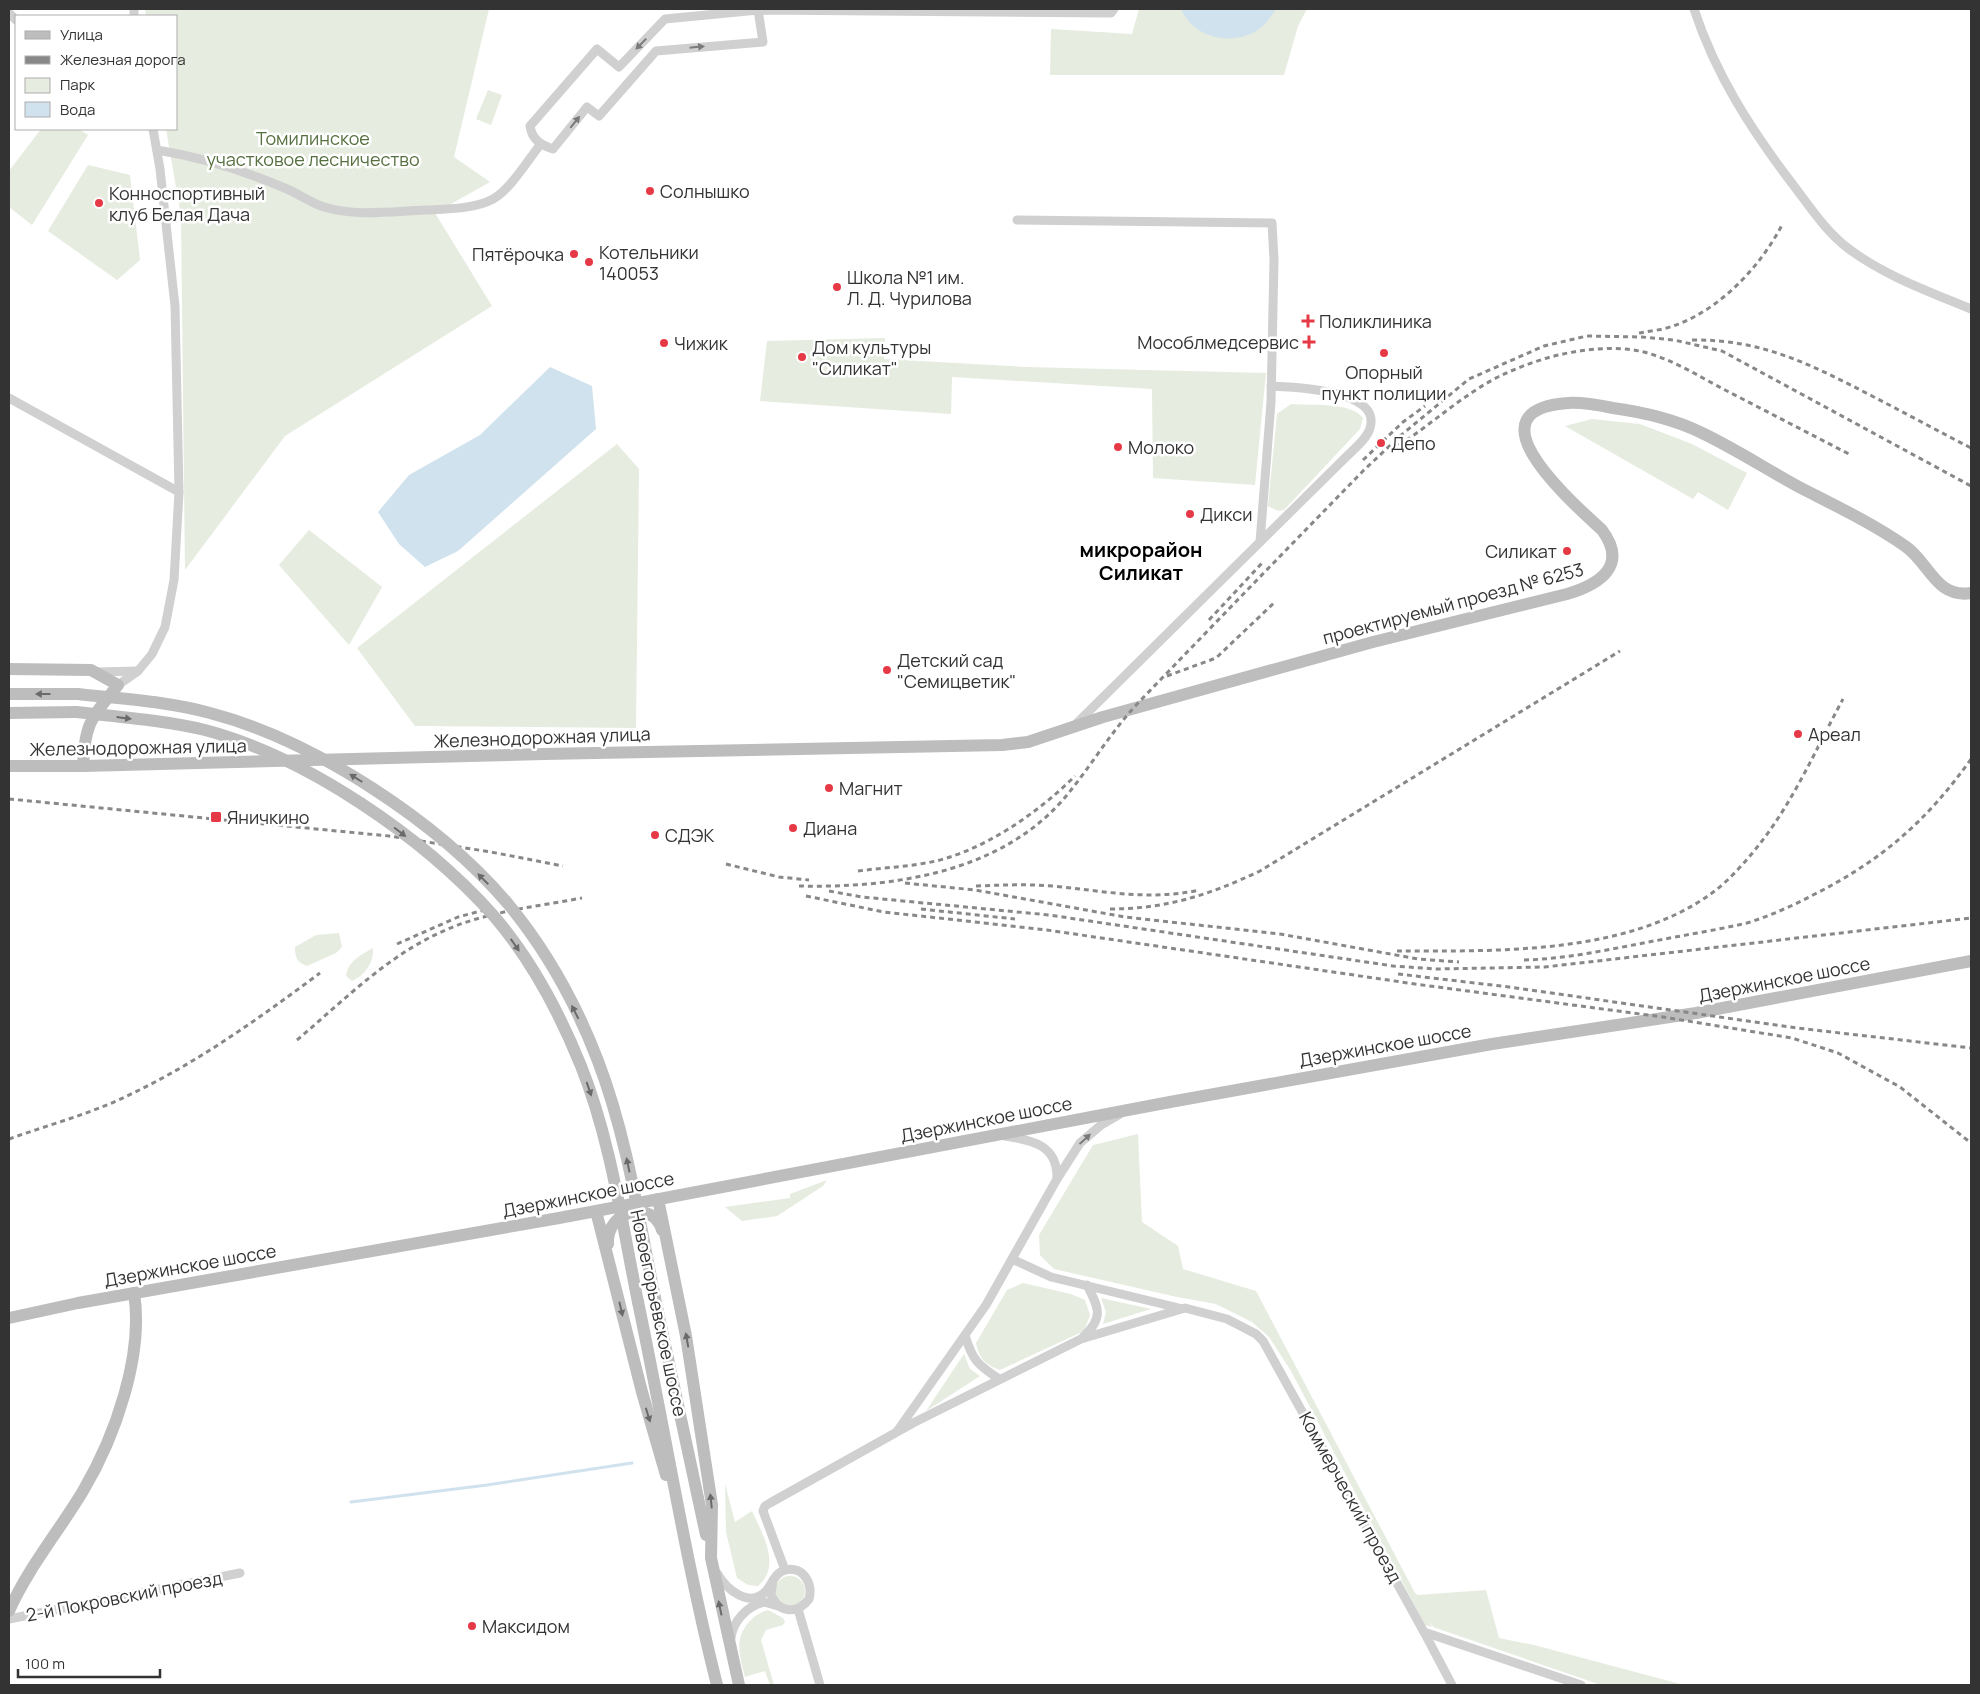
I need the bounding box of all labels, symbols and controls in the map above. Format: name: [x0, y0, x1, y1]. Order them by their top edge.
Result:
legend: [15, 15, 178, 130]
text: Улица: [60, 24, 103, 45]
one-way arrow: [635, 38, 647, 50]
one-way arrow: [690, 43, 706, 51]
text: Железная дорога: [60, 49, 185, 70]
text: Парк: [60, 74, 96, 95]
text: Вода: [60, 99, 95, 120]
one-way arrow: [570, 115, 580, 129]
park label: Томилинское участковое лесничество: [206, 126, 420, 171]
place label: Солнышко: [660, 179, 750, 203]
place label: Конноспортивный клуб Белая Дача: [109, 181, 265, 226]
marker: Солнышко: [644, 185, 656, 197]
marker: Конноспортивный клуб Белая Дача: [93, 197, 105, 209]
place label: Котельники 140053: [599, 240, 699, 285]
place label: Пятёрочка: [472, 242, 564, 266]
marker: Пятёрочка: [568, 248, 580, 260]
marker: Котельники 140053: [583, 256, 595, 268]
place label: Школа №1 им. Л. Д. Чурилова: [847, 265, 972, 310]
marker: Школа №1 им. Л. Д. Чурилова: [831, 281, 843, 293]
place label: Поликлиника: [1319, 309, 1432, 333]
marker: Поликлиника: [1301, 314, 1315, 328]
place label: Мособлмедсервис: [1137, 330, 1299, 354]
place label: Чижик: [674, 331, 729, 355]
place label: Дом культуры "Силикат": [812, 335, 931, 380]
marker: Мособлмедсервис: [1303, 336, 1315, 348]
marker: Чижик: [658, 337, 670, 349]
marker: Опорный пункт полиции: [1378, 347, 1390, 359]
marker: Дом культуры "Силикат": [796, 351, 808, 363]
place label: Опорный пункт полиции: [1321, 360, 1447, 405]
place label: Депо: [1391, 431, 1436, 455]
place label: Молоко: [1128, 435, 1194, 459]
marker: Депо: [1375, 437, 1387, 449]
marker: Молоко: [1112, 441, 1124, 453]
place label: Дикси: [1200, 502, 1252, 526]
marker: Дикси: [1184, 508, 1196, 520]
district label: микрорайон Силикат: [1080, 536, 1202, 586]
place label: Силикат: [1485, 539, 1557, 563]
marker: Силикат: [1561, 545, 1573, 557]
street label: проектируемый проезд № 6253: [1320, 557, 1586, 649]
place label: Детский сад "Семицветик": [897, 648, 1016, 693]
marker: Детский сад "Семицветик": [881, 664, 893, 676]
one-way arrow: [35, 690, 51, 698]
one-way arrow: [117, 714, 133, 722]
street label: Железнодорожная улица: [433, 721, 651, 753]
place label: Ареал: [1808, 722, 1861, 746]
marker: Ареал: [1792, 728, 1804, 740]
street label: Железнодорожная улица: [29, 733, 247, 761]
one-way arrow: [349, 774, 363, 783]
place label: Магнит: [839, 776, 903, 800]
marker: Магнит: [823, 782, 835, 794]
place label: Яничкино: [227, 805, 309, 829]
marker: Яничкино: [209, 810, 223, 824]
place label: Диана: [803, 816, 857, 840]
marker: Диана: [787, 822, 799, 834]
place label: СДЭК: [665, 823, 714, 847]
one-way arrow: [393, 826, 406, 837]
marker: СДЭК: [649, 829, 661, 841]
one-way arrow: [478, 873, 490, 885]
one-way arrow: [510, 938, 520, 952]
street label: Дзержинское шоссе: [1696, 951, 1872, 1007]
one-way arrow: [571, 1005, 579, 1019]
street label: Дзержинское шоссе: [1297, 1018, 1473, 1072]
one-way arrow: [585, 1082, 593, 1097]
street label: Дзержинское шоссе: [898, 1091, 1074, 1147]
one-way arrow: [1079, 1133, 1091, 1145]
one-way arrow: [623, 1157, 631, 1173]
street label: Дзержинское шоссе: [500, 1166, 676, 1222]
street label: Новоегорьевское шоссе: [625, 1207, 693, 1419]
street label: Дзержинское шоссе: [102, 1238, 278, 1292]
one-way arrow: [617, 1301, 625, 1316]
one-way arrow: [682, 1332, 690, 1348]
one-way arrow: [645, 1407, 653, 1422]
street label: Коммерческий проезд: [1294, 1407, 1408, 1587]
one-way arrow: [707, 1492, 715, 1508]
street label: 2-й Покровский проезд: [24, 1565, 224, 1627]
one-way arrow: [716, 1600, 724, 1616]
place label: Максидом: [482, 1614, 570, 1638]
marker: Максидом: [466, 1620, 478, 1632]
scale bar: [18, 1646, 160, 1678]
text: 100 m: [25, 1653, 65, 1674]

